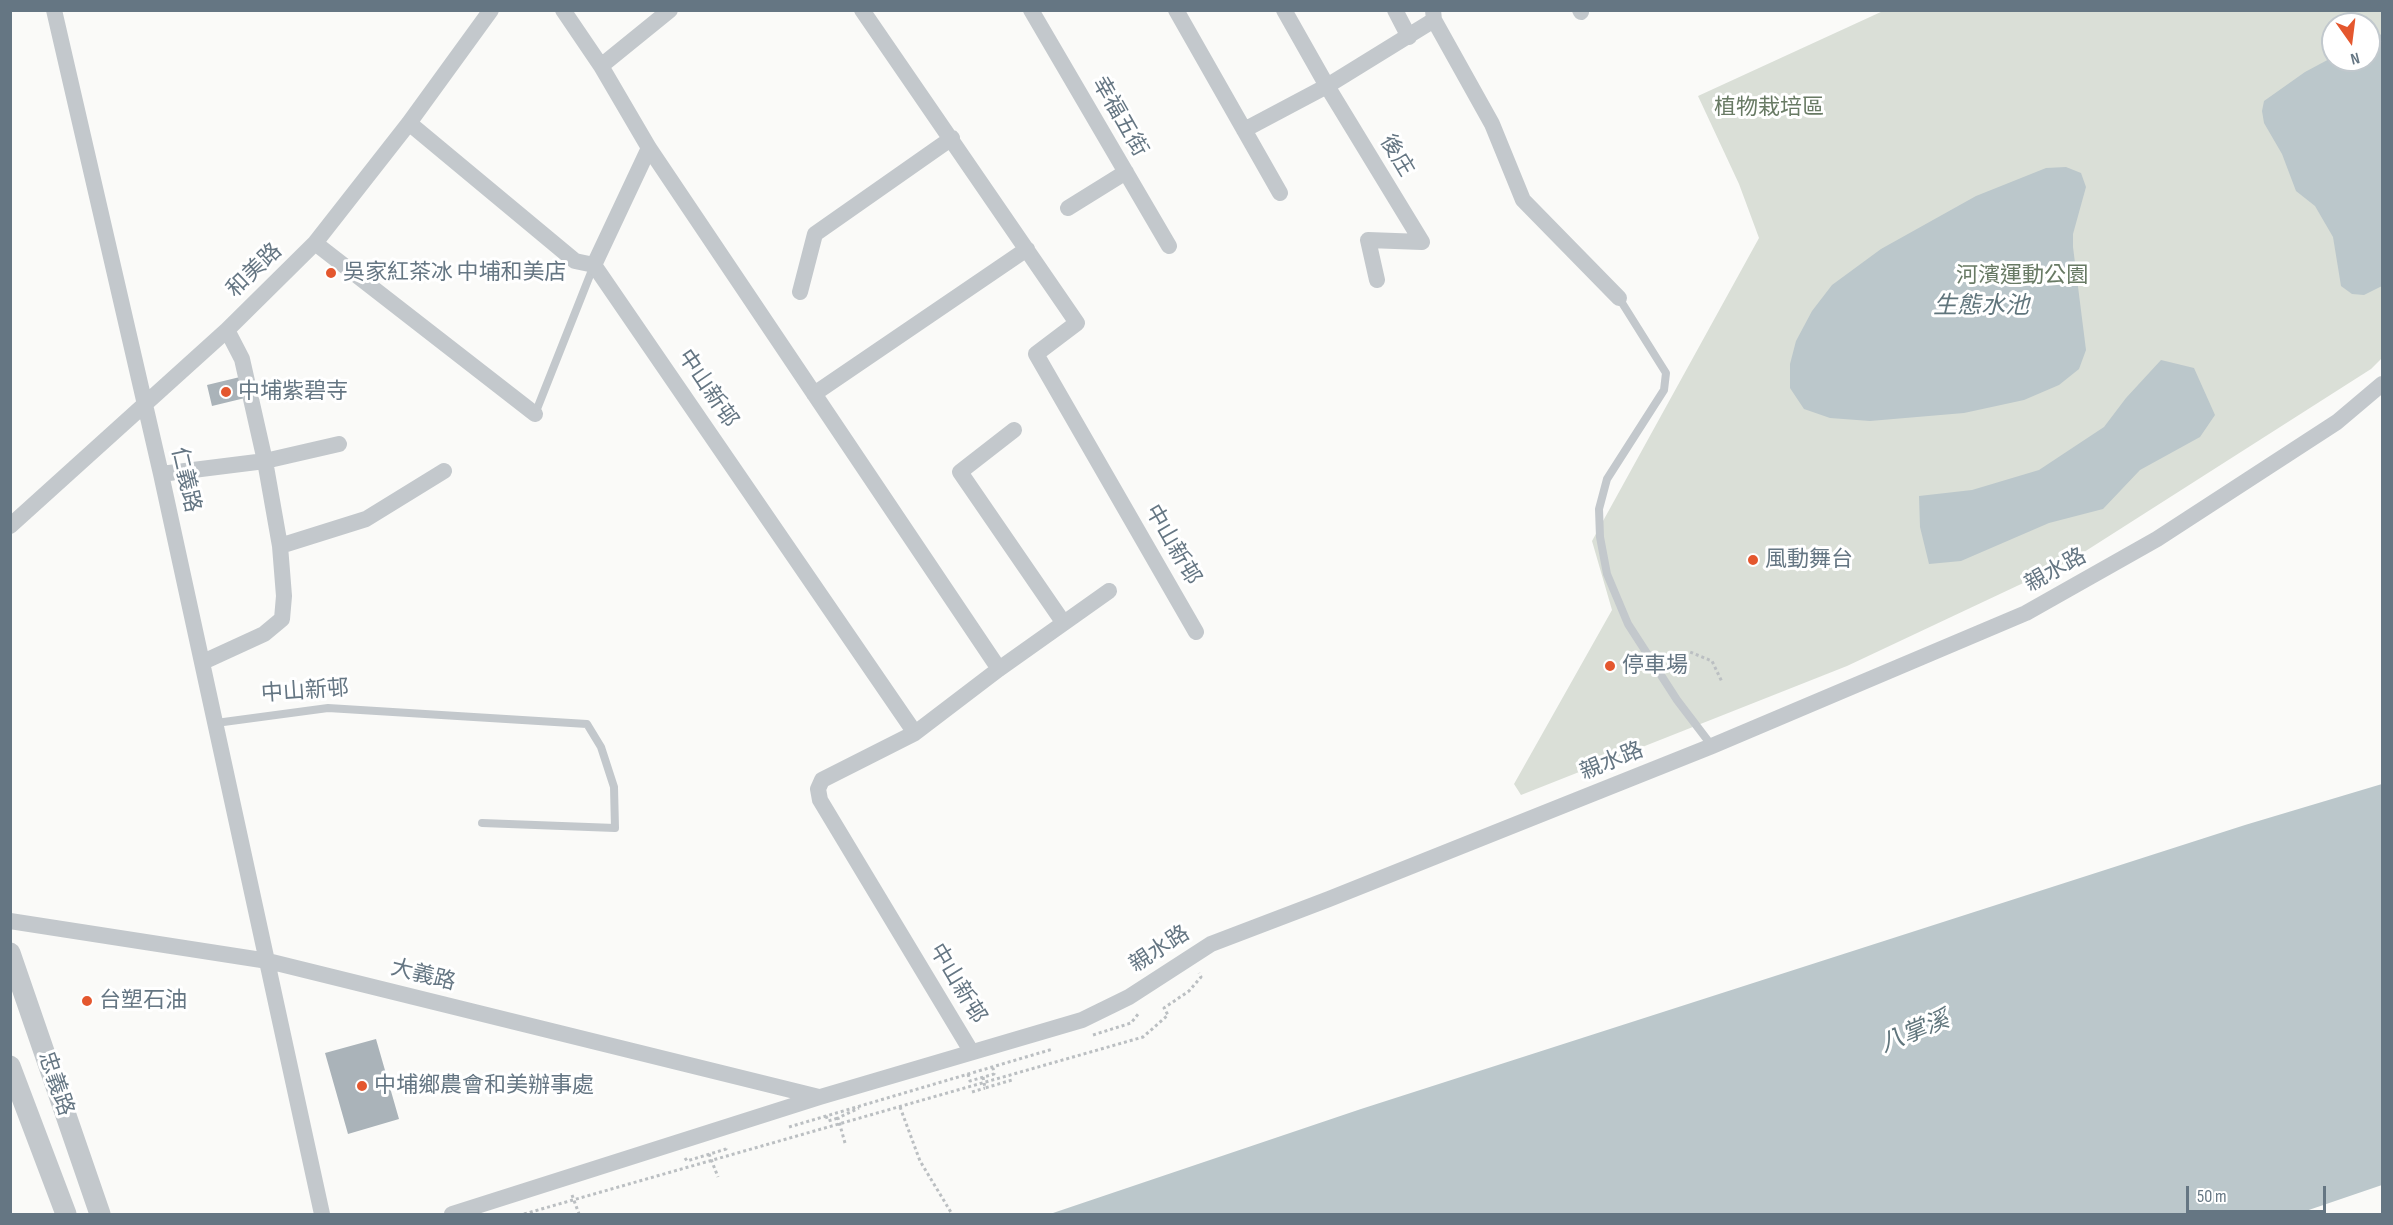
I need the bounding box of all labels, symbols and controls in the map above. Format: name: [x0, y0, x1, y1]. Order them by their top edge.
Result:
north arrow: [2321, 12, 2381, 72]
text: N: [2349, 48, 2361, 68]
street label: 幸福五街: [1086, 72, 1152, 162]
park label: 植物栽培區: [1714, 95, 1824, 121]
street label: 後庄: [1373, 130, 1419, 182]
street label: 和美路: [222, 239, 288, 303]
place label: 吳家紅茶冰 中埔和美店: [343, 260, 566, 286]
park label: 河濱運動公園: [1956, 263, 2088, 289]
marker: 吳家紅茶冰 中埔和美店: [324, 266, 338, 280]
water label: 生態水池: [1933, 293, 2029, 321]
street label: 中山新邨: [671, 345, 743, 433]
place label: 中埔紫碧寺: [238, 379, 348, 405]
marker: 中埔紫碧寺: [219, 385, 233, 399]
street label: 仁義路: [165, 445, 205, 515]
street label: 中山新邨: [1139, 500, 1205, 590]
street label: 親水路: [2021, 543, 2091, 599]
place label: 風動舞台: [1765, 547, 1853, 573]
marker: 風動舞台: [1746, 553, 1760, 567]
place label: 停車場: [1622, 653, 1688, 679]
marker: 停車場: [1603, 659, 1617, 673]
street label: 中山新邨: [260, 676, 350, 708]
street label: 親水路: [1576, 737, 1648, 787]
street label: 親水路: [1125, 921, 1195, 979]
street label: 中山新邨: [923, 939, 991, 1029]
street label: 大義路: [388, 955, 458, 997]
place label: 台塑石油: [99, 988, 187, 1014]
marker: 台塑石油: [80, 994, 94, 1008]
water label: 八掌溪: [1876, 1006, 1954, 1060]
street label: 忠義路: [32, 1049, 78, 1119]
place label: 中埔鄉農會和美辦事處: [374, 1073, 594, 1099]
marker: 中埔鄉農會和美辦事處: [355, 1079, 369, 1093]
scale bar: [2189, 1174, 2328, 1212]
text: 50 m: [2197, 1186, 2227, 1207]

